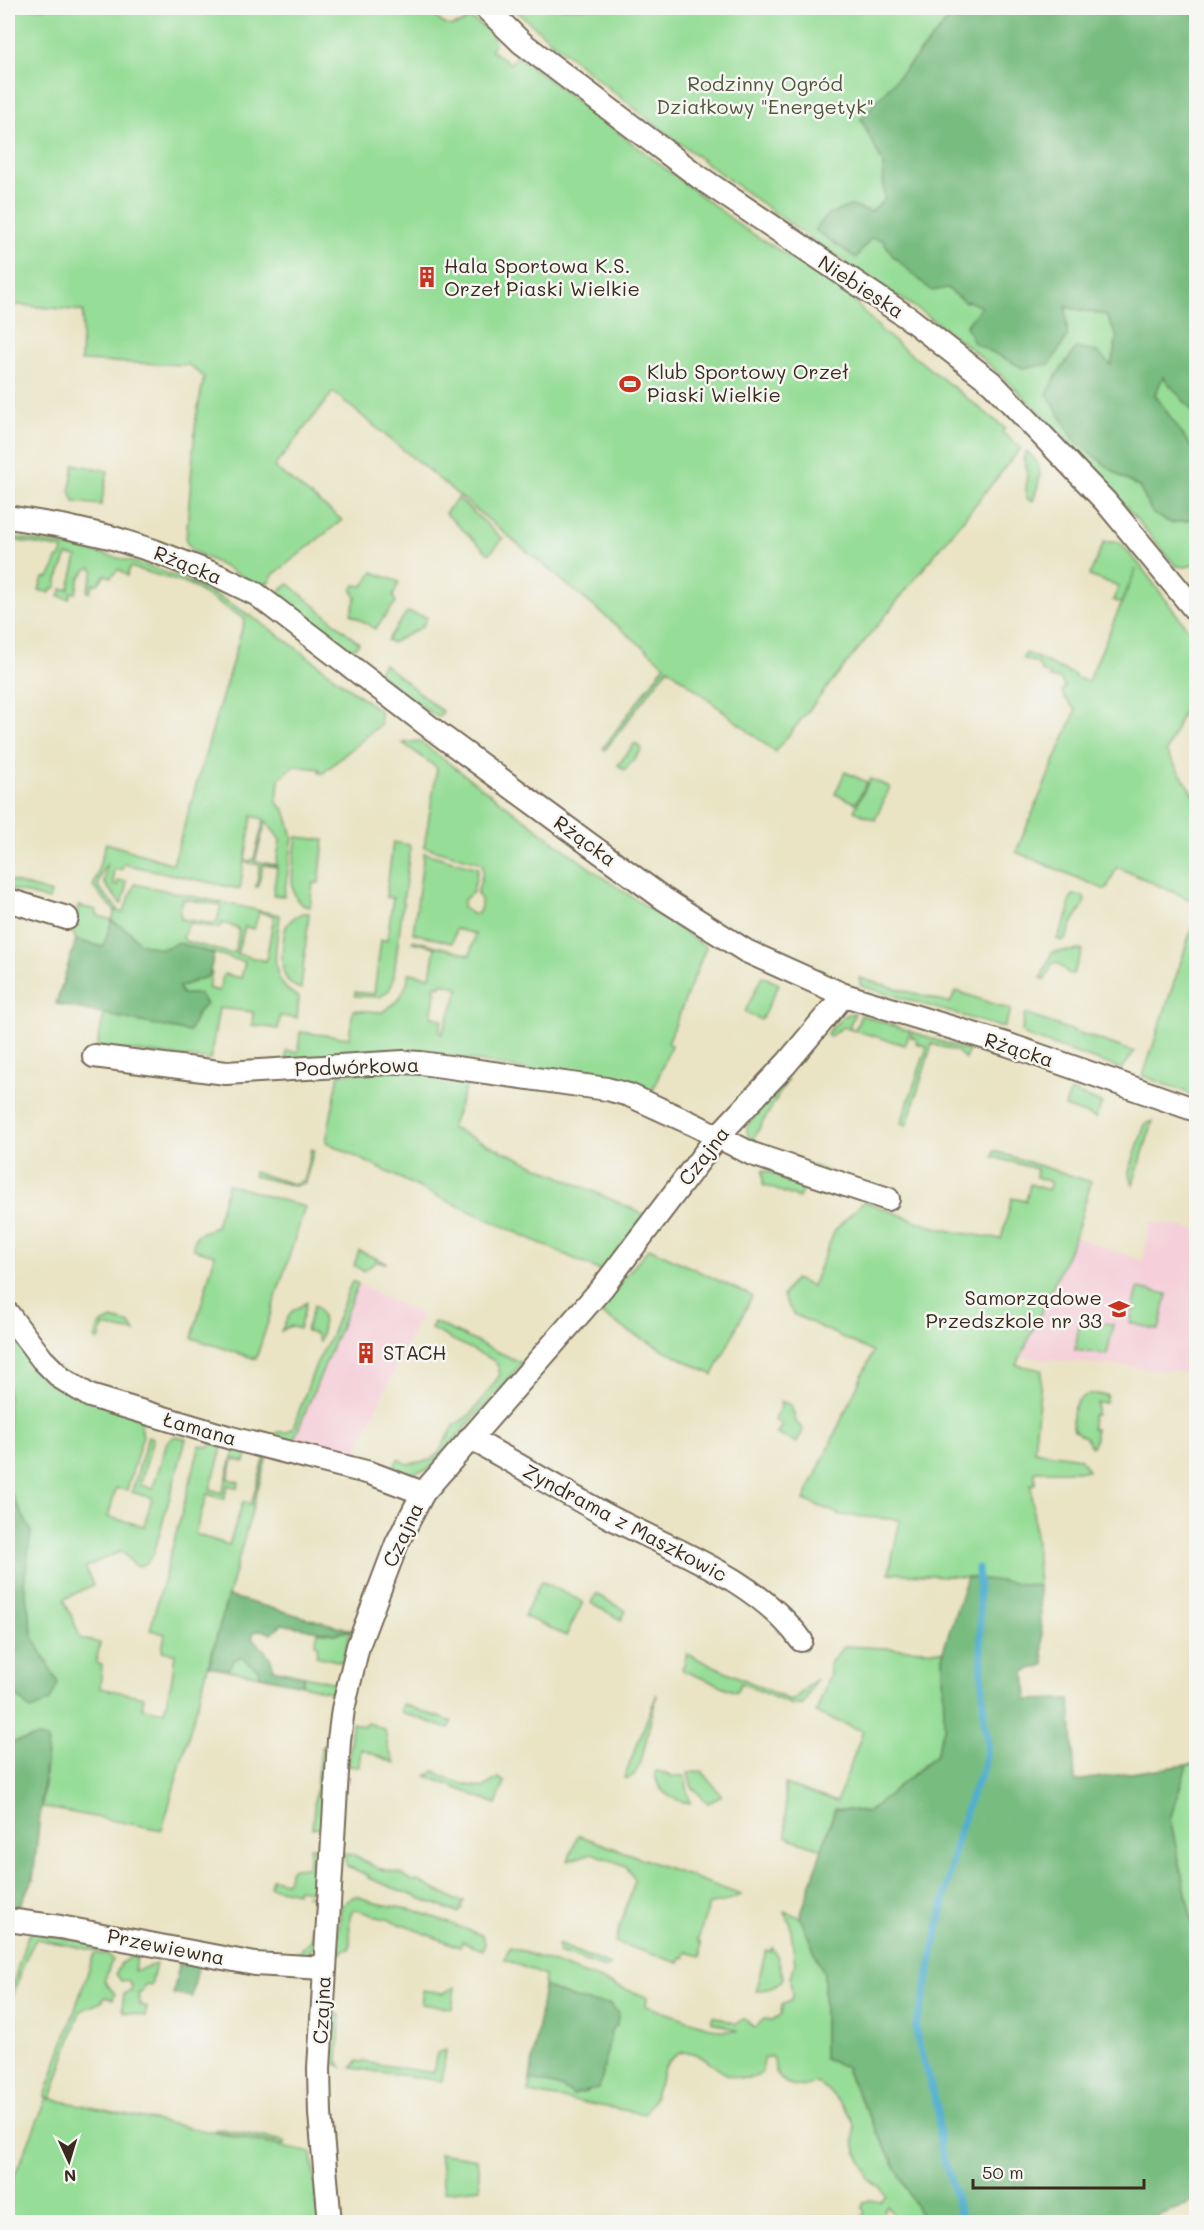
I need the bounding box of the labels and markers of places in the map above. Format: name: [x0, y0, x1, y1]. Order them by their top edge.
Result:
place label: Hala Sportowa K.S. Orzeł Piaski Wielkie: [444, 252, 640, 301]
building icon: Hala Sportowa K.S. Orzeł Piaski Wielkie: [415, 265, 439, 289]
place label: Klub Sportowy Orzeł Piaski Wielkie: [647, 358, 849, 407]
sports icon: Klub Sportowy Orzeł Piaski Wielkie: [618, 372, 642, 396]
place label: Samorządowe Przedszkole nr 33: [925, 1284, 1102, 1333]
school or university icon: Samorządowe Przedszkole nr 33: [1107, 1297, 1131, 1321]
place label: STACH: [383, 1339, 447, 1365]
building icon: STACH: [354, 1341, 378, 1365]

